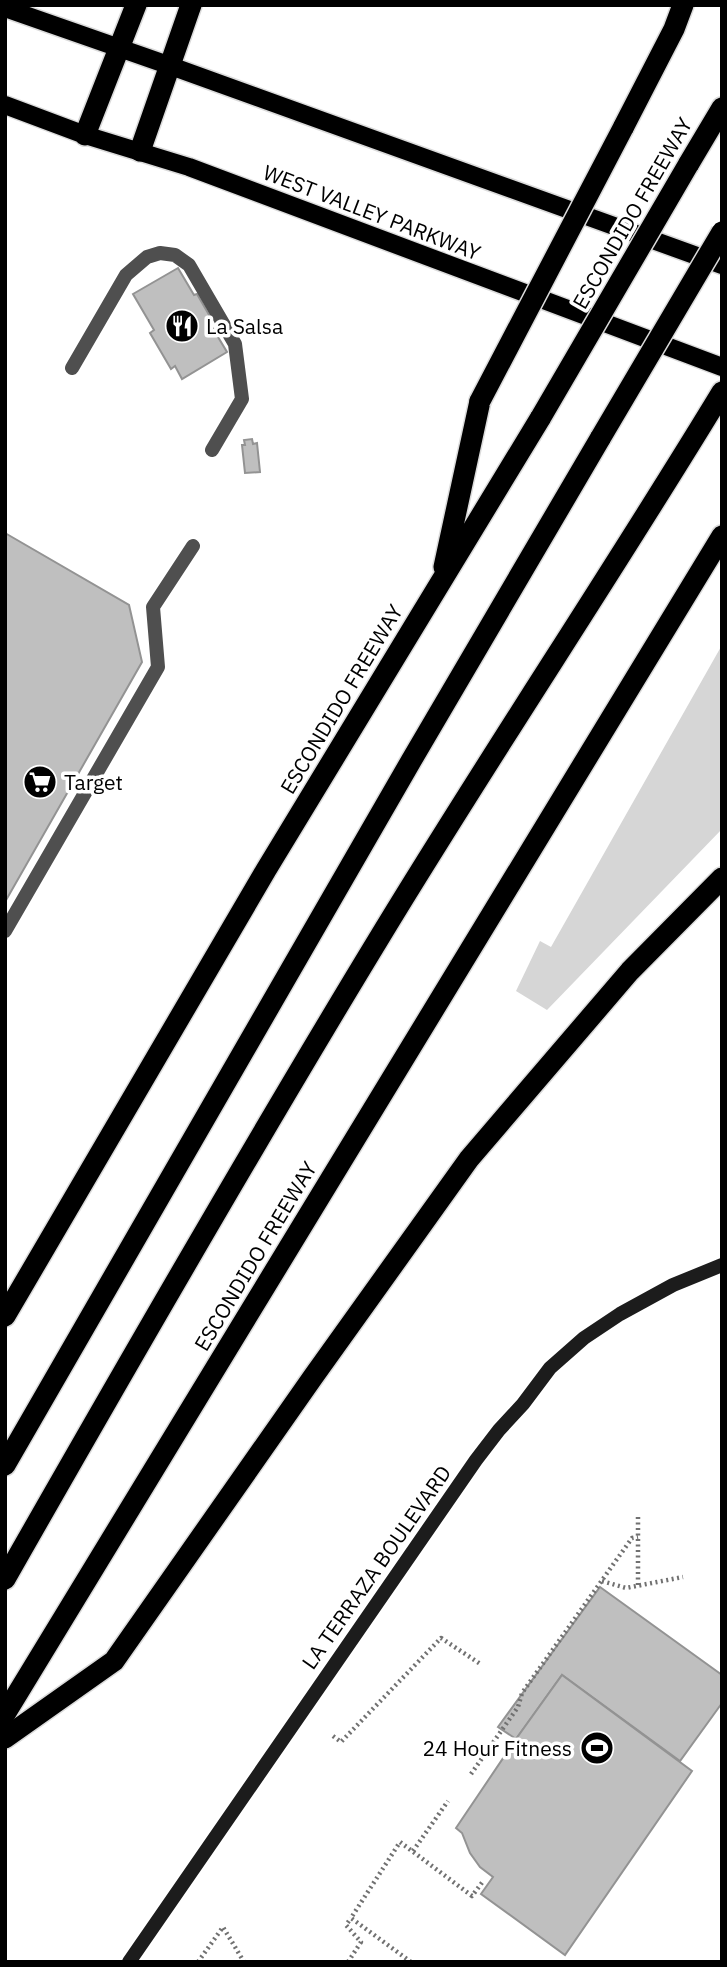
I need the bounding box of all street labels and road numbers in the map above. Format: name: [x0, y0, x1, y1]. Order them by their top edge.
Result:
street label: ESCONDIDO FREEWAY: [566, 112, 698, 314]
street label: WEST VALLEY PARKWAY: [259, 158, 485, 267]
street label: ESCONDIDO FREEWAY: [273, 599, 409, 799]
street label: ESCONDIDO FREEWAY: [187, 1156, 323, 1356]
street label: LA TERRAZA BOULEVARD: [295, 1460, 457, 1674]

